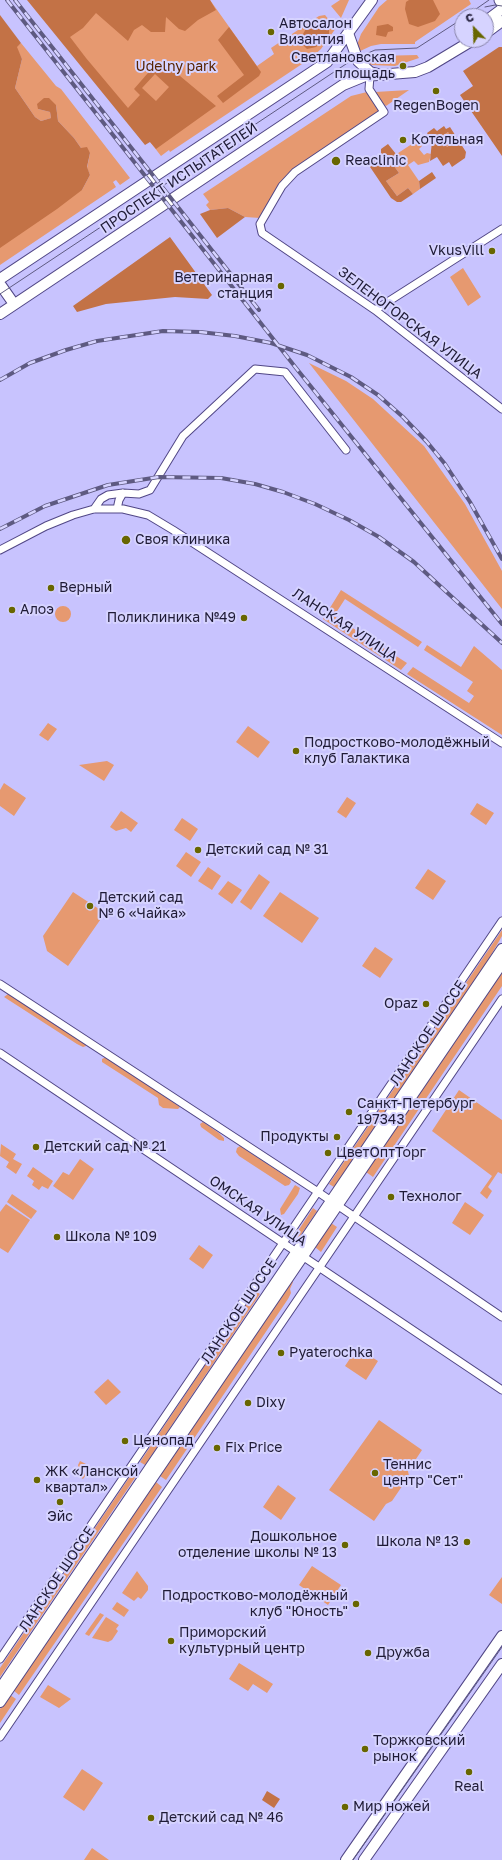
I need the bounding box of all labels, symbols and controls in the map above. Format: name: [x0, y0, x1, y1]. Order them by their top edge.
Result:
north arrow: [454, 8, 494, 48]
text: С: [463, 10, 476, 25]
place label: Автосалон Византия: [279, 16, 352, 48]
marker: Автосалон Византия: [266, 27, 276, 37]
place label: Светлановская площадь: [291, 50, 395, 82]
park label: Udelny park: [136, 59, 216, 75]
marker: Светлановская площадь: [398, 61, 408, 71]
marker: RegenBogen: [431, 86, 441, 96]
place label: RegenBogen: [393, 98, 479, 114]
street label: ПРОСПЕКТ ИСПЫТАТЕЛЕЙ: [97, 119, 261, 237]
place label: Котельная: [411, 132, 483, 148]
marker: Котельная: [398, 135, 408, 145]
place label: Reaclinic: [345, 153, 406, 169]
marker: Reaclinic: [330, 155, 342, 167]
place label: VkusVill: [429, 243, 484, 259]
marker: VkusVill: [487, 246, 497, 256]
street label: ЗЕЛЕНОГОРСКАЯ УЛИЦА: [335, 263, 485, 383]
place label: Ветеринарная станция: [174, 270, 273, 302]
marker: Ветеринарная станция: [276, 281, 286, 291]
place label: Своя клиника: [135, 532, 230, 548]
marker: Своя клиника: [120, 534, 132, 546]
place label: Верный: [59, 580, 112, 596]
marker: Верный: [46, 583, 56, 593]
street label: ЛАНСКАЯ УЛИЦА: [289, 585, 401, 665]
place label: Алоэ: [20, 602, 54, 618]
marker: Алоэ: [7, 605, 17, 615]
place label: Поликлиника №49: [107, 610, 236, 626]
marker: Поликлиника №49: [239, 613, 249, 623]
place label: Подростково-молодёжный клуб Галактика: [304, 735, 490, 768]
marker: Подростково-молодёжный клуб Галактика: [291, 746, 301, 756]
place label: Детский сад № 31: [206, 842, 328, 858]
marker: Детский сад № 31: [193, 845, 203, 855]
place label: Детский сад № 6 «Чайка»: [98, 890, 186, 922]
marker: Детский сад № 6 «Чайка»: [85, 901, 95, 911]
street label: ЛАНСКОЕ ШОССЕ: [387, 977, 469, 1089]
place label: Opaz: [384, 996, 418, 1012]
marker: Opaz: [421, 999, 431, 1009]
place label: Санкт-Петербург 197343: [357, 1096, 475, 1128]
marker: Санкт-Петербург 197343: [344, 1107, 354, 1117]
place label: Продукты: [260, 1129, 329, 1145]
marker: Продукты: [332, 1132, 342, 1142]
place label: Детский сад № 21: [44, 1139, 166, 1155]
marker: Детский сад № 21: [31, 1142, 41, 1152]
place label: ЦветОптТорг: [336, 1145, 426, 1161]
marker: ЦветОптТорг: [323, 1148, 333, 1158]
street label: ОМСКАЯ УЛИЦА: [206, 1172, 310, 1250]
place label: Технолог: [399, 1189, 462, 1205]
marker: Технолог: [386, 1192, 396, 1202]
place label: Школа № 109: [65, 1229, 157, 1245]
marker: Школа № 109: [52, 1232, 62, 1242]
street label: ЛАНСКОЕ ШОССЕ: [198, 1255, 280, 1367]
place label: Pyaterochka: [289, 1345, 373, 1361]
marker: Pyaterochka: [276, 1348, 286, 1358]
place label: Dixy: [256, 1395, 285, 1411]
marker: Dixy: [243, 1398, 253, 1408]
place label: Ценопад: [133, 1433, 193, 1449]
marker: Ценопад: [120, 1436, 130, 1446]
place label: Fix Price: [225, 1440, 282, 1456]
marker: Fix Price: [212, 1443, 222, 1453]
place label: Теннис центр "Сет": [383, 1457, 463, 1490]
place label: ЖК «Ланской квартал»: [45, 1464, 138, 1496]
marker: Теннис центр "Сет": [370, 1468, 380, 1478]
marker: ЖК «Ланской квартал»: [32, 1475, 42, 1485]
marker: Эйс: [55, 1497, 65, 1507]
place label: Эйс: [47, 1509, 73, 1525]
street label: ЛАНСКОЕ ШОССЕ: [16, 1523, 98, 1635]
place label: Дошкольное отделение школы № 13: [178, 1529, 337, 1562]
place label: Школа № 13: [376, 1534, 459, 1550]
marker: Школа № 13: [462, 1537, 472, 1547]
marker: Дошкольное отделение школы № 13: [340, 1540, 350, 1550]
place label: Подростково-молодёжный клуб "Юность": [162, 1588, 348, 1620]
marker: Подростково-молодёжный клуб "Юность": [351, 1599, 361, 1609]
place label: Приморский культурный центр: [179, 1625, 305, 1658]
marker: Приморский культурный центр: [166, 1636, 176, 1646]
place label: Дружба: [376, 1645, 430, 1661]
marker: Дружба: [363, 1648, 373, 1658]
place label: Торжковский рынок: [373, 1733, 465, 1766]
marker: Торжковский рынок: [360, 1744, 370, 1754]
marker: Real: [464, 1767, 474, 1777]
place label: Real: [454, 1779, 484, 1795]
place label: Мир ножей: [353, 1799, 430, 1815]
marker: Мир ножей: [340, 1802, 350, 1812]
place label: Детский сад № 46: [159, 1810, 283, 1826]
marker: Детский сад № 46: [146, 1813, 156, 1823]

